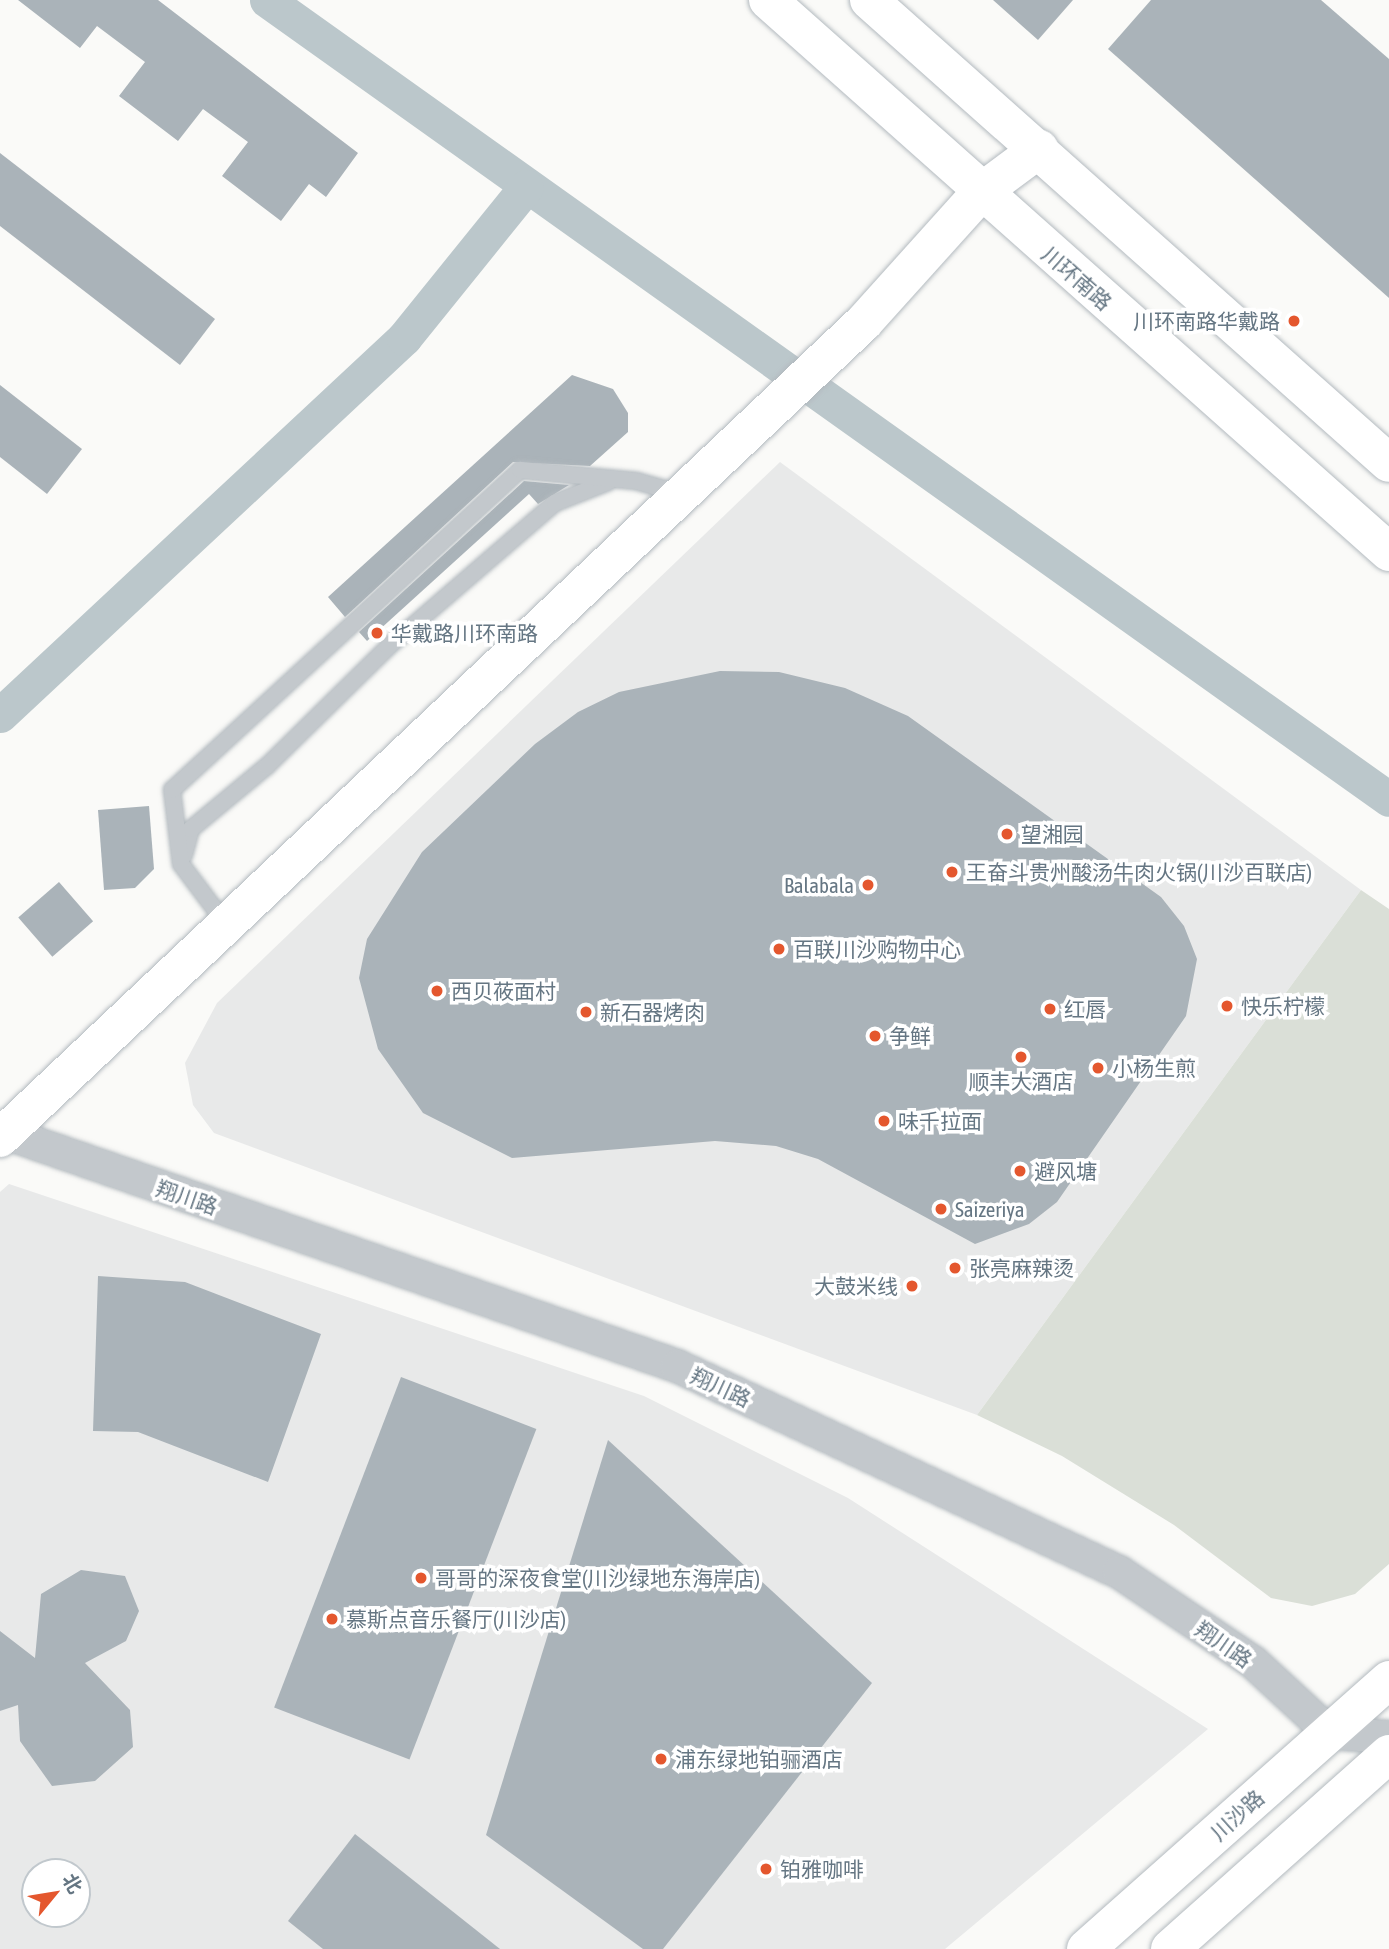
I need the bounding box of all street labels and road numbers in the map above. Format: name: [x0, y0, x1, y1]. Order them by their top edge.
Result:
street label: 川环南路: [1037, 241, 1117, 315]
street label: 翔川路: [153, 1175, 221, 1219]
street label: 翔川路: [687, 1362, 755, 1412]
street label: 翔川路: [1191, 1616, 1257, 1672]
street label: 川沙路: [1205, 1785, 1269, 1845]

